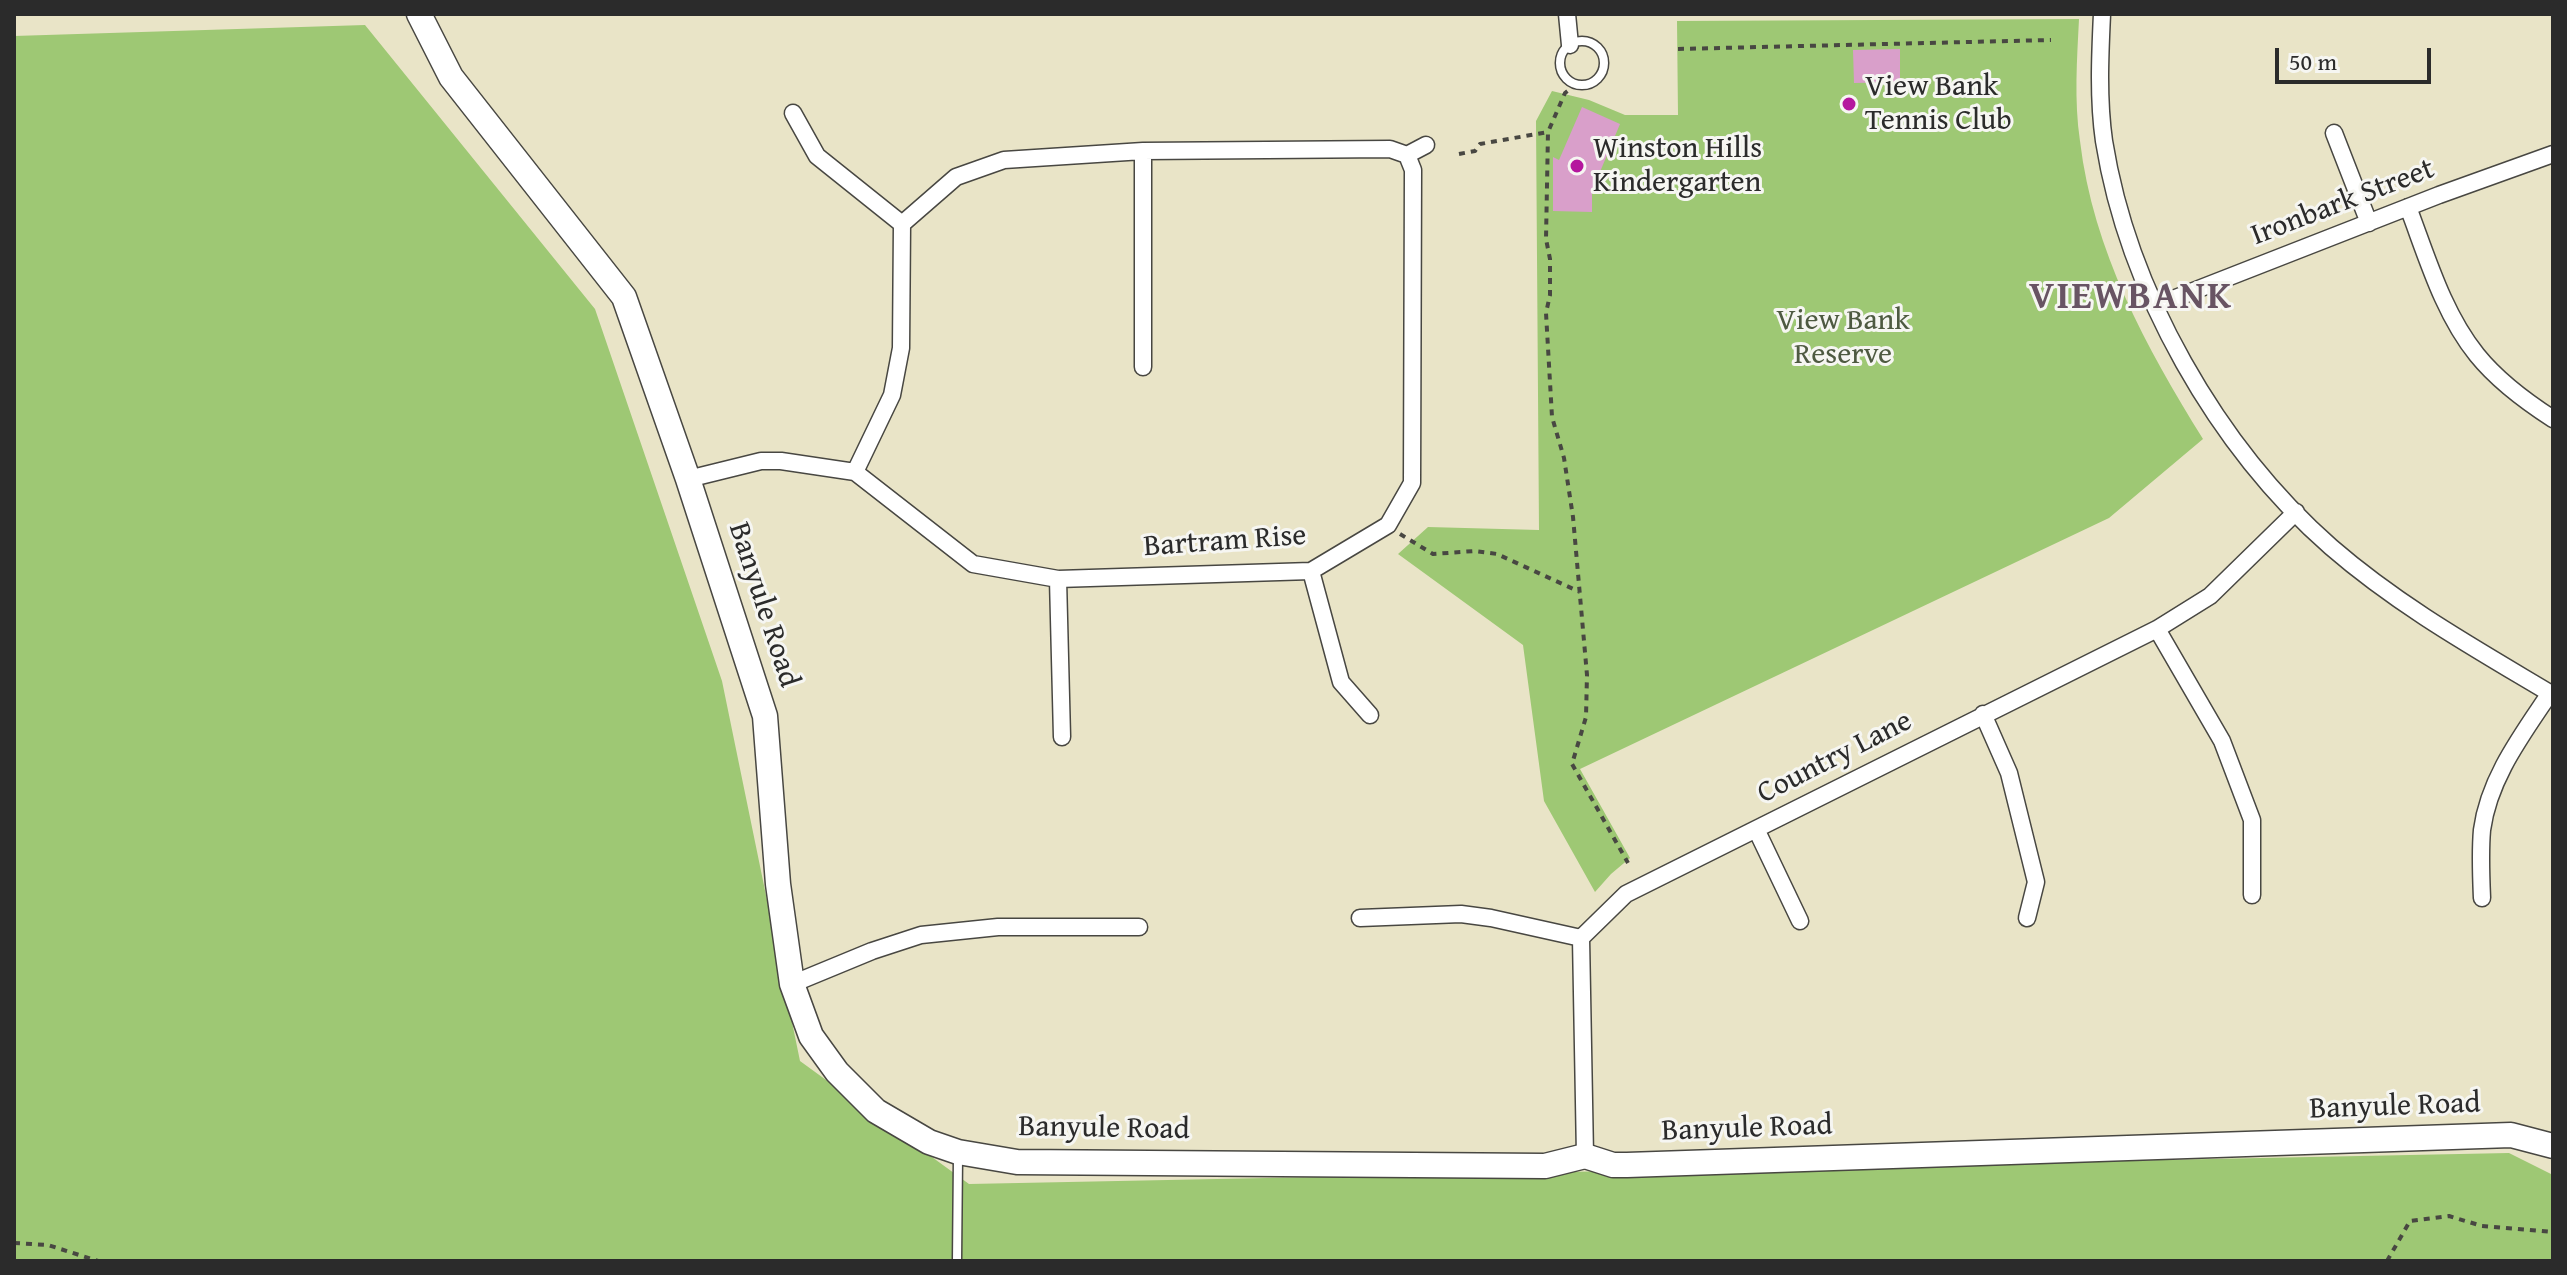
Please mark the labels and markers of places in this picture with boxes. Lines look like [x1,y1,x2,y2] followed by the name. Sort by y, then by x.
[1865,69,2012,140] place label: View Bank Tennis Club
[1840,95,1858,113] marker: View Bank Tennis Club
[1593,131,1762,202] place label: Winston Hills Kindergarten
[1568,157,1586,175] marker: Winston Hills Kindergarten

